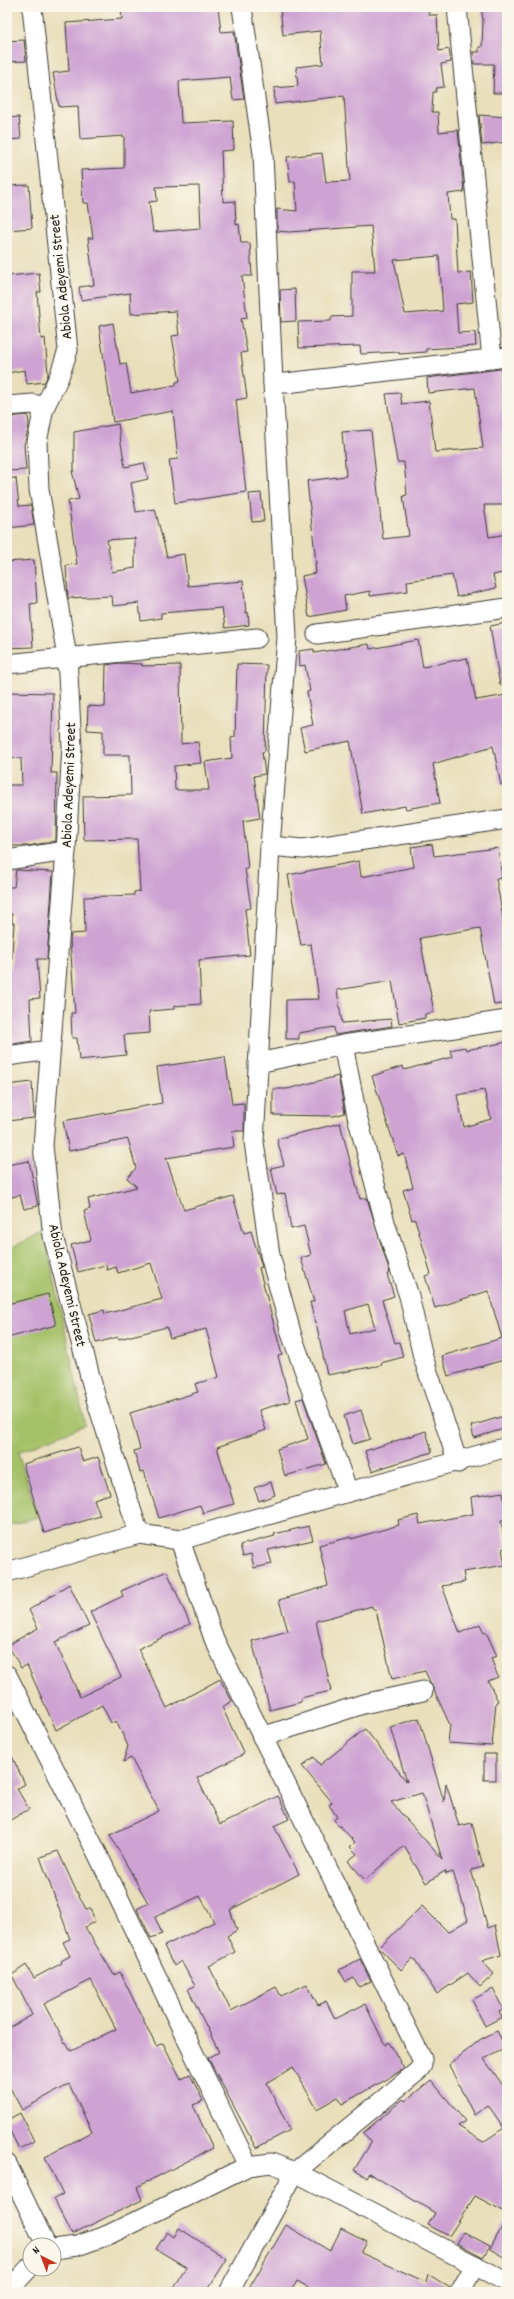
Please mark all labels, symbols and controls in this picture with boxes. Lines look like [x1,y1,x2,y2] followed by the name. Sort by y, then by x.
[44,213,79,340] street label: Abiola Adeyemi Street
[57,721,83,848] street label: Abiola Adeyemi Street
[41,1222,91,1350] street label: Abiola Adeyemi Street
[22,2237,62,2277] north arrow
[29,2243,44,2259] text: N

